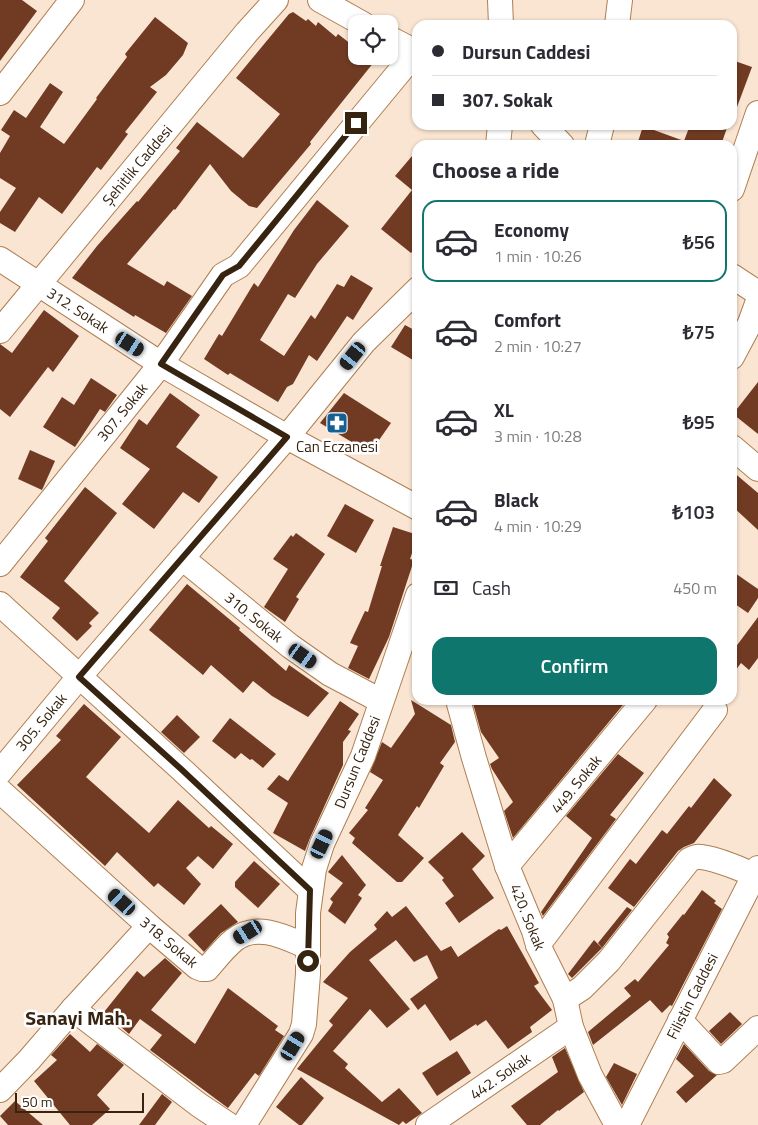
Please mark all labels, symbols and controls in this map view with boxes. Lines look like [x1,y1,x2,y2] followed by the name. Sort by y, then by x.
[348,15,398,65] map controls
[348,15,398,65] button: locate
[462,37,590,66] text: Dursun Caddesi
[462,85,553,114] text: 307. Sokak
[345,112,367,134] route end
[96,120,178,210] street label: Şehitlik Caddesi
[432,153,559,187] text: Choose a ride
[494,215,569,244] text: Economy
[434,219,479,264] icon: car
[683,227,715,256] text: ₺56
[494,244,582,268] text: 1 min · 10:26
[43,281,113,339] street label: 312. Sokak
[494,305,561,334] text: Comfort
[434,309,479,354] icon: car
[683,317,715,346] text: ₺75
[113,330,146,358] car
[494,334,582,358] text: 2 min · 10:27
[337,340,368,372] car
[91,378,153,446] street label: 307. Sokak
[494,395,514,424] text: XL
[434,399,479,444] icon: car
[683,407,715,436] text: ₺95
[325,411,349,435] pharmacy icon: Can Eczanesi
[494,424,582,448] text: 3 min · 10:28
[296,435,378,458] place label: Can Eczanesi
[494,485,539,514] text: Black
[434,489,479,534] icon: car
[672,497,715,526] text: ₺103
[494,514,582,538] text: 4 min · 10:29
[472,573,511,602] text: Cash
[432,574,460,602] icon: cash
[673,576,717,600] text: 450 m
[220,586,288,648] street label: 310. Sokak
[432,637,717,695] button: Confirm
[286,641,319,671] car
[10,688,72,756] street label: 305. Sokak
[328,712,386,812] street label: Dursun Caddesi
[545,750,607,818] street label: 449. Sokak
[308,827,335,861] car
[504,880,552,954] street label: 420. Sokak
[105,886,138,918] car
[135,911,203,973] street label: 318. Sokak
[231,918,264,946] car
[660,949,724,1043] street label: Filistin Caddesi
[297,950,319,972] route start
[25,1002,131,1033] district label: Sanayi Mah.
[278,1029,307,1063] car
[465,1047,535,1105] street label: 442. Sokak
[15,1090,144,1113] scale bar
[22,1091,52,1112] text: 50 m

